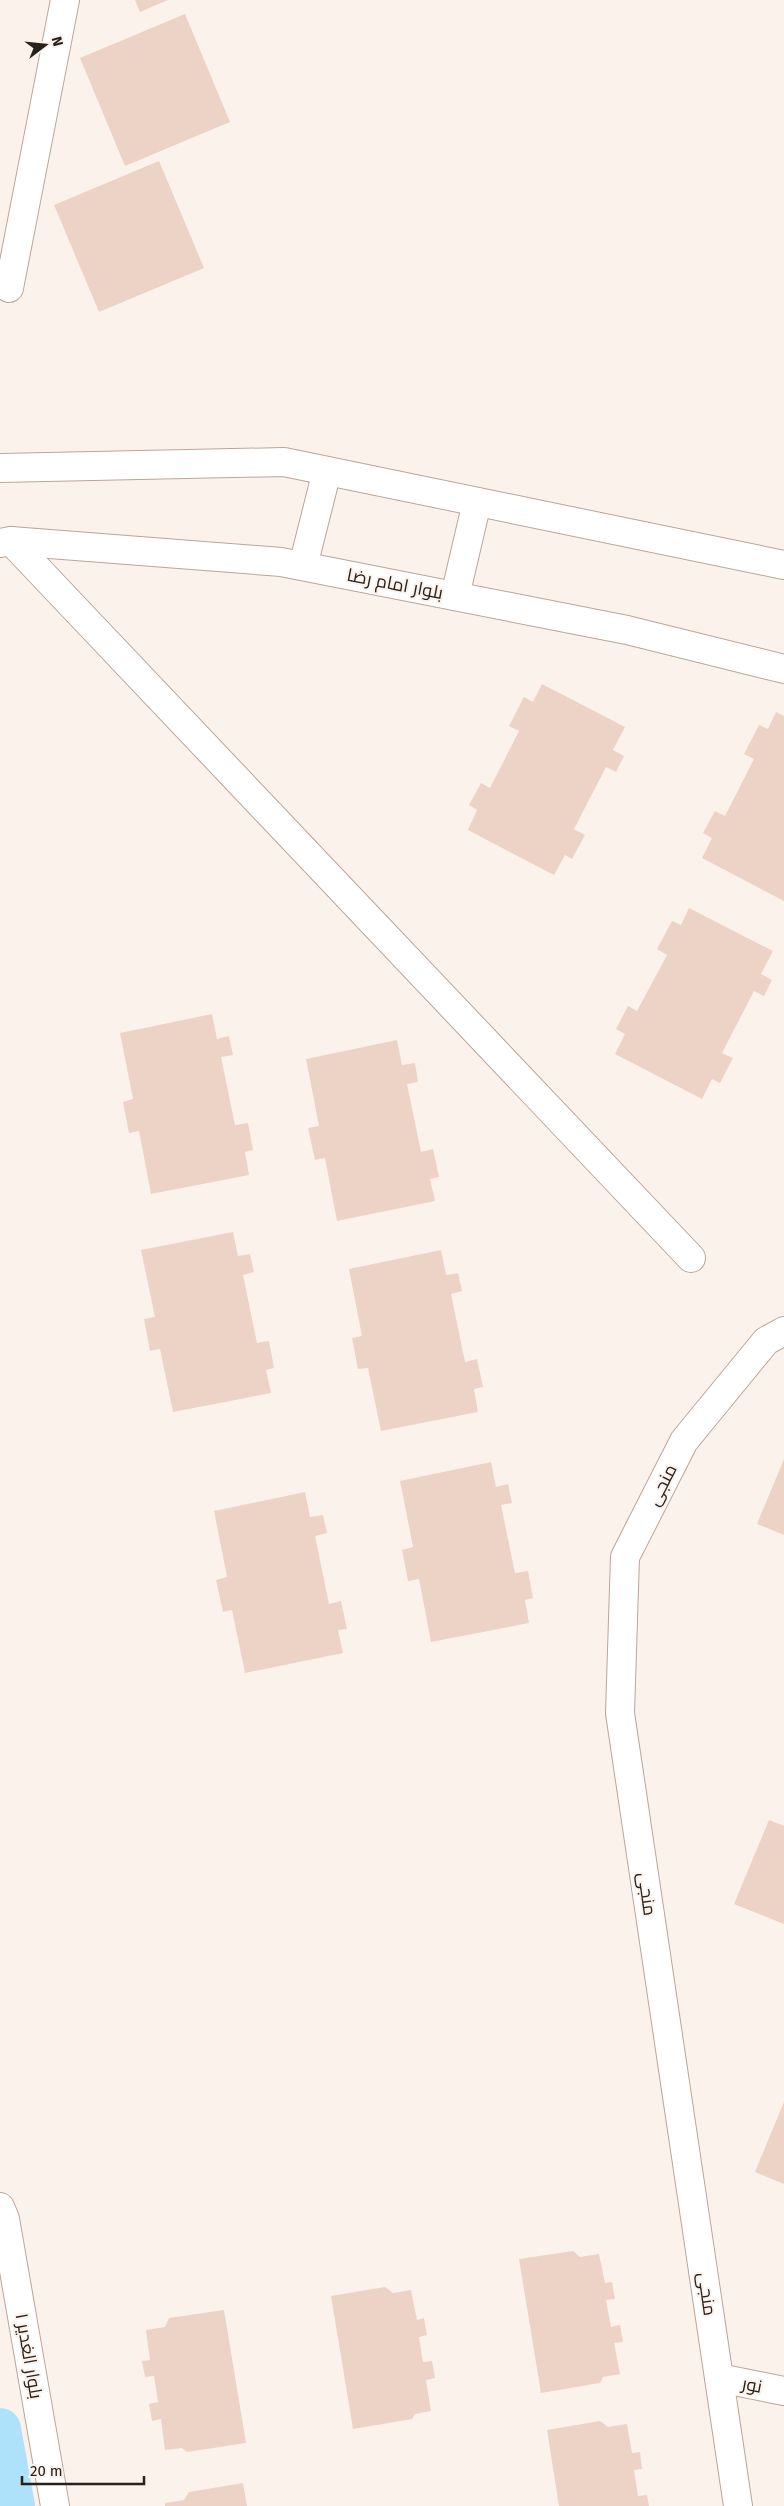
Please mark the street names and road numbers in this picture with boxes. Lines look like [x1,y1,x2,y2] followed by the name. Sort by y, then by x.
[345,564,445,605] street label: بلوار امام رضا
[642,1461,682,1509] street label: منجی
[633,1871,661,1917] street label: منجی
[693,2271,721,2317] street label: منجی
[11,2311,47,2401] street label: بلوار الغدیر ۱
[739,2372,764,2398] street label: نور

